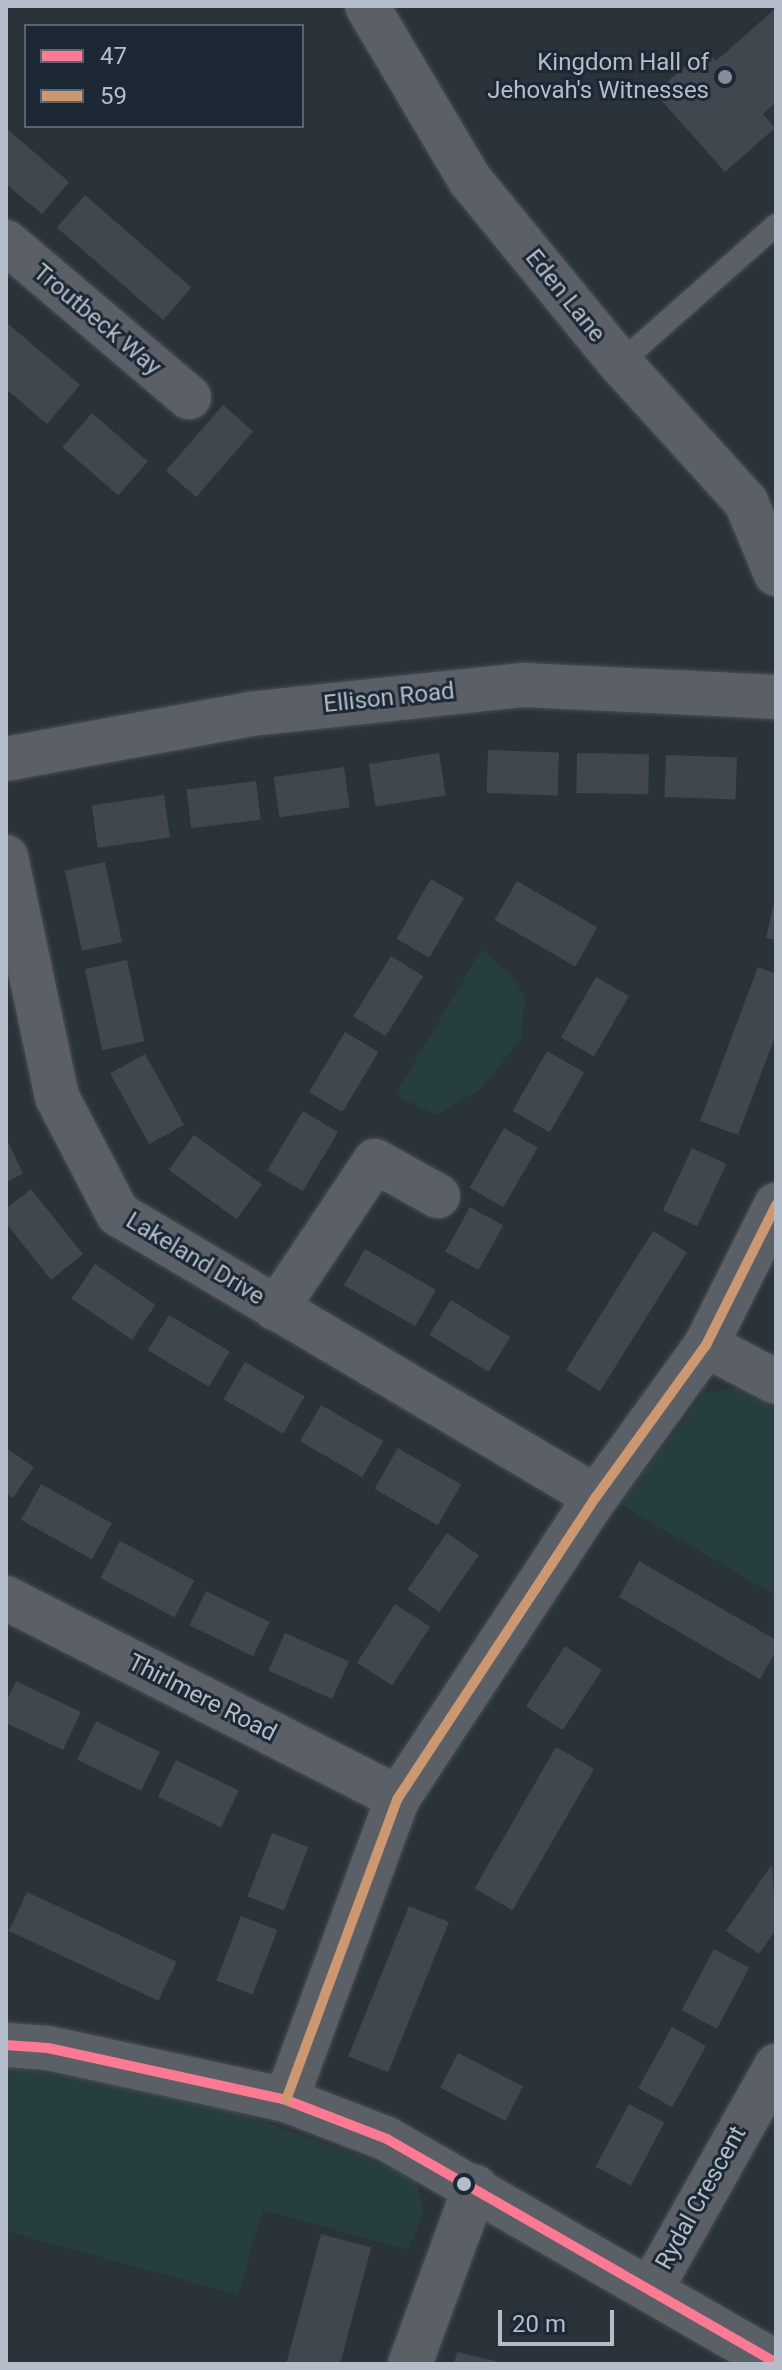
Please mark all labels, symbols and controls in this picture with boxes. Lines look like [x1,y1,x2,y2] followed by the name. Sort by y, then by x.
[24,24,304,128] legend
[100,42,127,70] text: 47
[487,49,709,105] place label: Kingdom Hall of Jehovah's Witnesses
[716,68,734,86] marker: Kingdom Hall of Jehovah's Witnesses
[100,82,127,110] text: 59
[519,244,611,348] street label: Eden Lane
[27,258,167,382] street label: Troutbeck Way
[322,677,456,719] street label: Ellison Road
[121,1206,269,1312] street label: Lakeland Drive
[123,1648,281,1748] street label: Thirlmere Road
[650,2121,752,2275] street label: Rydal Crescent
[456,2176,472,2192] unlabelled marker
[502,2294,618,2344] scale bar
[512,2310,566,2338] text: 20 m

